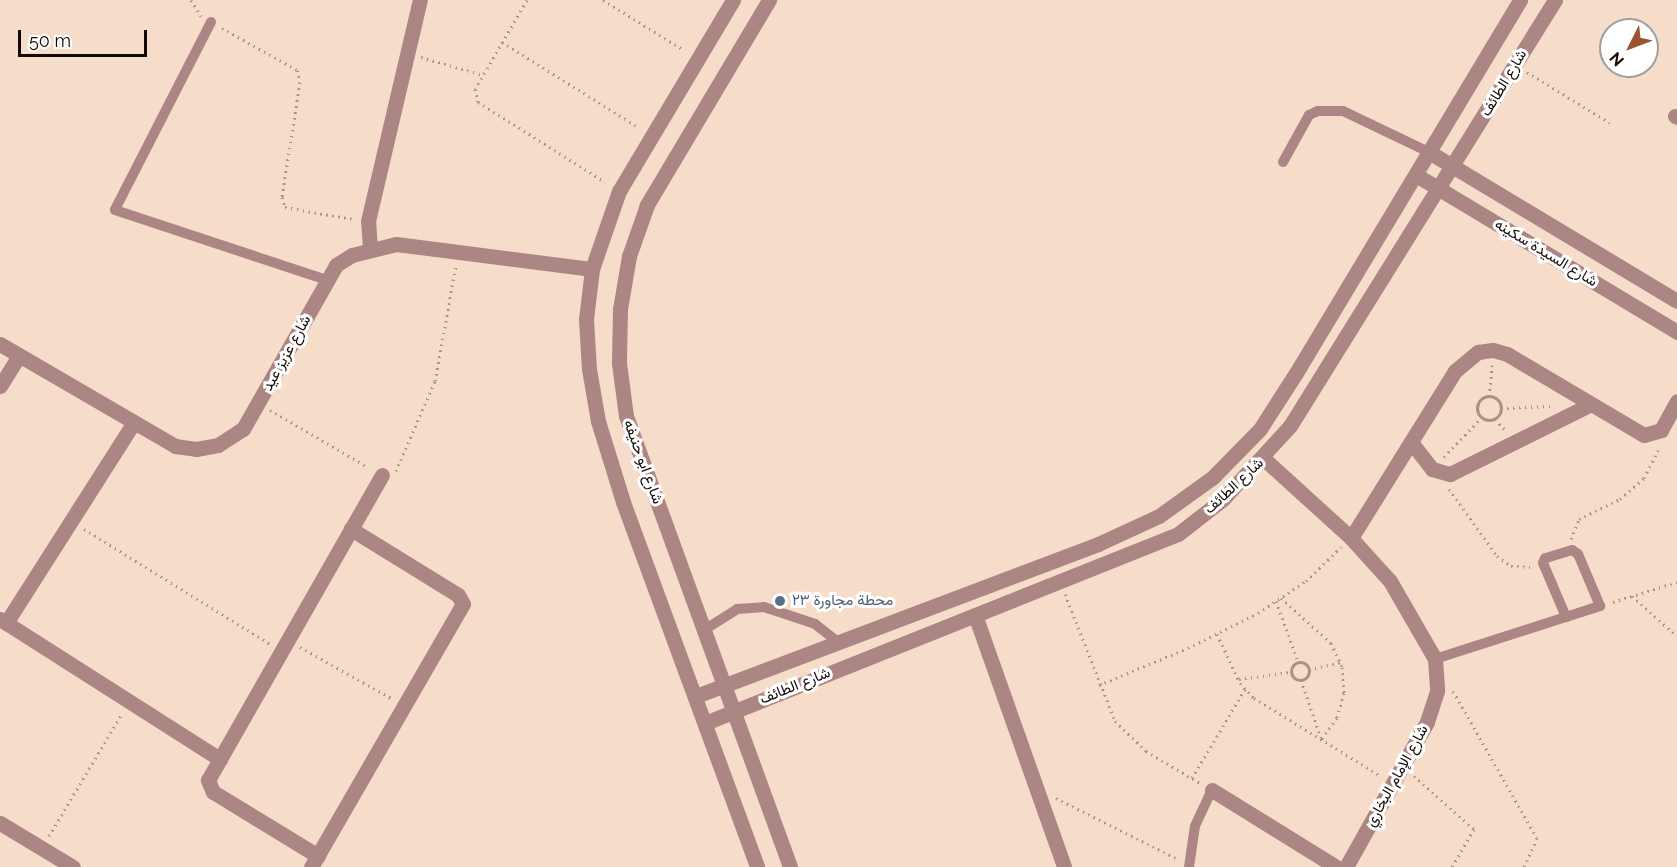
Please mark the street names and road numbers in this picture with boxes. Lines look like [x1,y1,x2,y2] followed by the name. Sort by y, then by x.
[1477,46,1531,120] street label: شارع الطائف
[1491,215,1601,291] street label: شارع السيدة سكينه
[259,312,315,394] street label: شارع عزيز عيد
[619,417,667,507] street label: شارع ابو حنيفه
[1201,454,1267,518] street label: شارع الطائف
[757,664,833,708] street label: شارع الطائف
[1362,722,1432,830] street label: شارع الإمام البخاري

